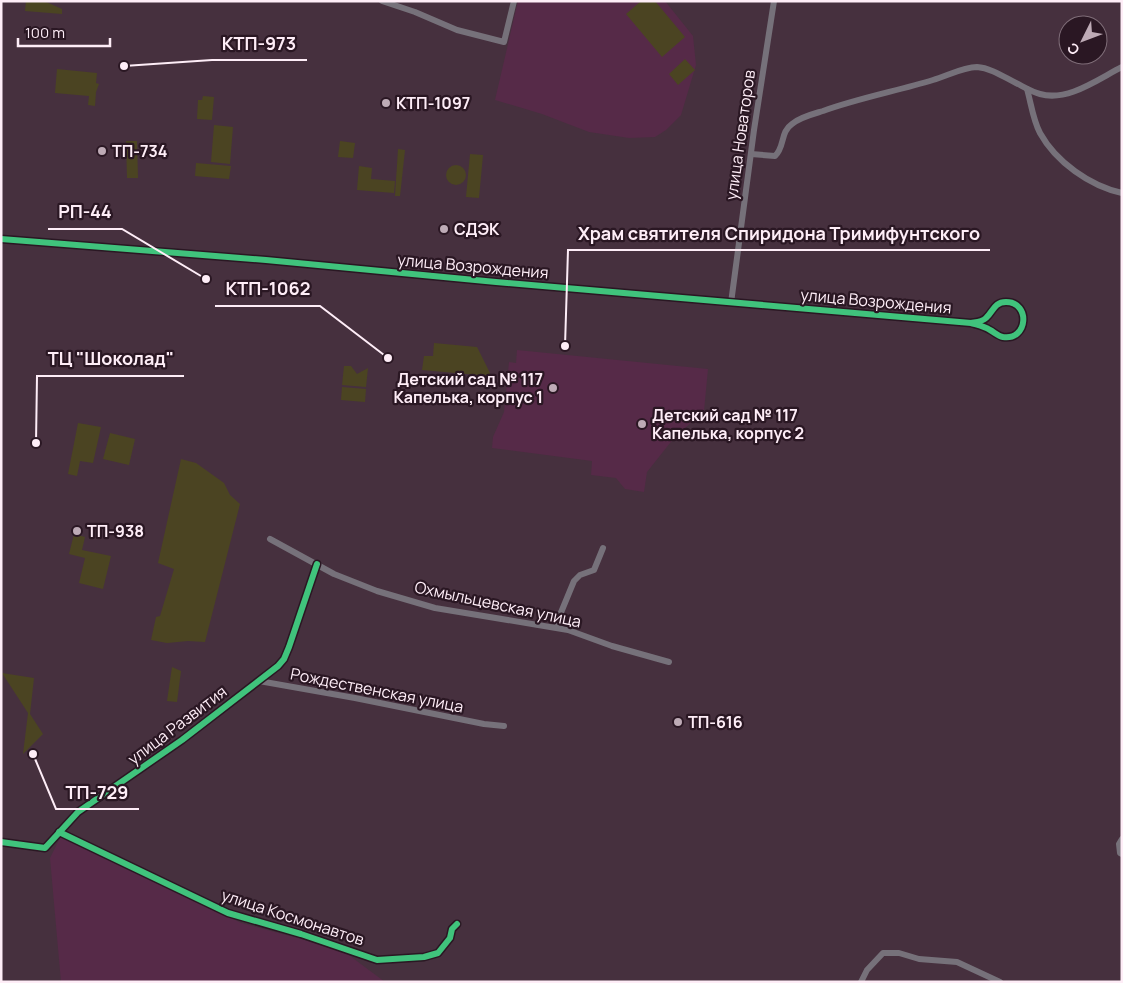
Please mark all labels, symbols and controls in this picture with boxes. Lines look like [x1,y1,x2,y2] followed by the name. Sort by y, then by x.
[18,15,110,47] scale bar
[1058,15,1108,65] north arrow
[25,22,65,43] text: 100 m
[212,27,307,60] callout: КТП-973
[222,31,296,55] text: КТП-973
[1062,39,1083,59] text: С
[720,68,760,201] street label: улица Новаторов
[396,92,470,114] place label: КТП-1097
[380,97,392,109] marker: КТП-1097
[112,140,168,162] place label: ТП-734
[96,145,108,157] marker: ТП-734
[48,196,122,229] callout: РП-44
[58,199,112,223] text: РП-44
[568,217,990,250] callout: Храм святителя Спиридона Тримифунтского
[454,218,500,240] place label: СДЭК
[578,221,980,245] text: Храм святителя Спиридона Тримифунтского
[438,223,450,235] marker: СДЭК
[397,248,549,284] street label: улица Возрождения
[215,273,320,306] callout: КТП-1062
[226,276,310,300] text: КТП-1062
[800,283,952,319] street label: улица Возрождения
[37,343,184,376] callout: ТЦ "Шоколад"
[48,346,174,370] text: ТЦ "Шоколад"
[393,368,543,408] place label: Детский сад № 117 Капелька, корпус 1
[547,382,559,394] marker: Детский сад № 117 Капелька, корпус 1
[652,404,804,444] place label: Детский сад № 117 Капелька, корпус 2
[636,418,648,430] marker: Детский сад № 117 Капелька, корпус 2
[87,520,144,542] place label: ТП-938
[71,525,83,537] marker: ТП-938
[413,576,583,632] street label: Охмыльцевская улица
[289,662,465,718] street label: Рождественская улица
[123,680,231,770] street label: улица Развития
[688,711,743,733] place label: ТП-616
[672,716,684,728] marker: ТП-616
[56,776,139,809] callout: ТП-729
[65,780,129,804] text: ТП-729
[219,884,368,951] street label: улица Космонавтов

